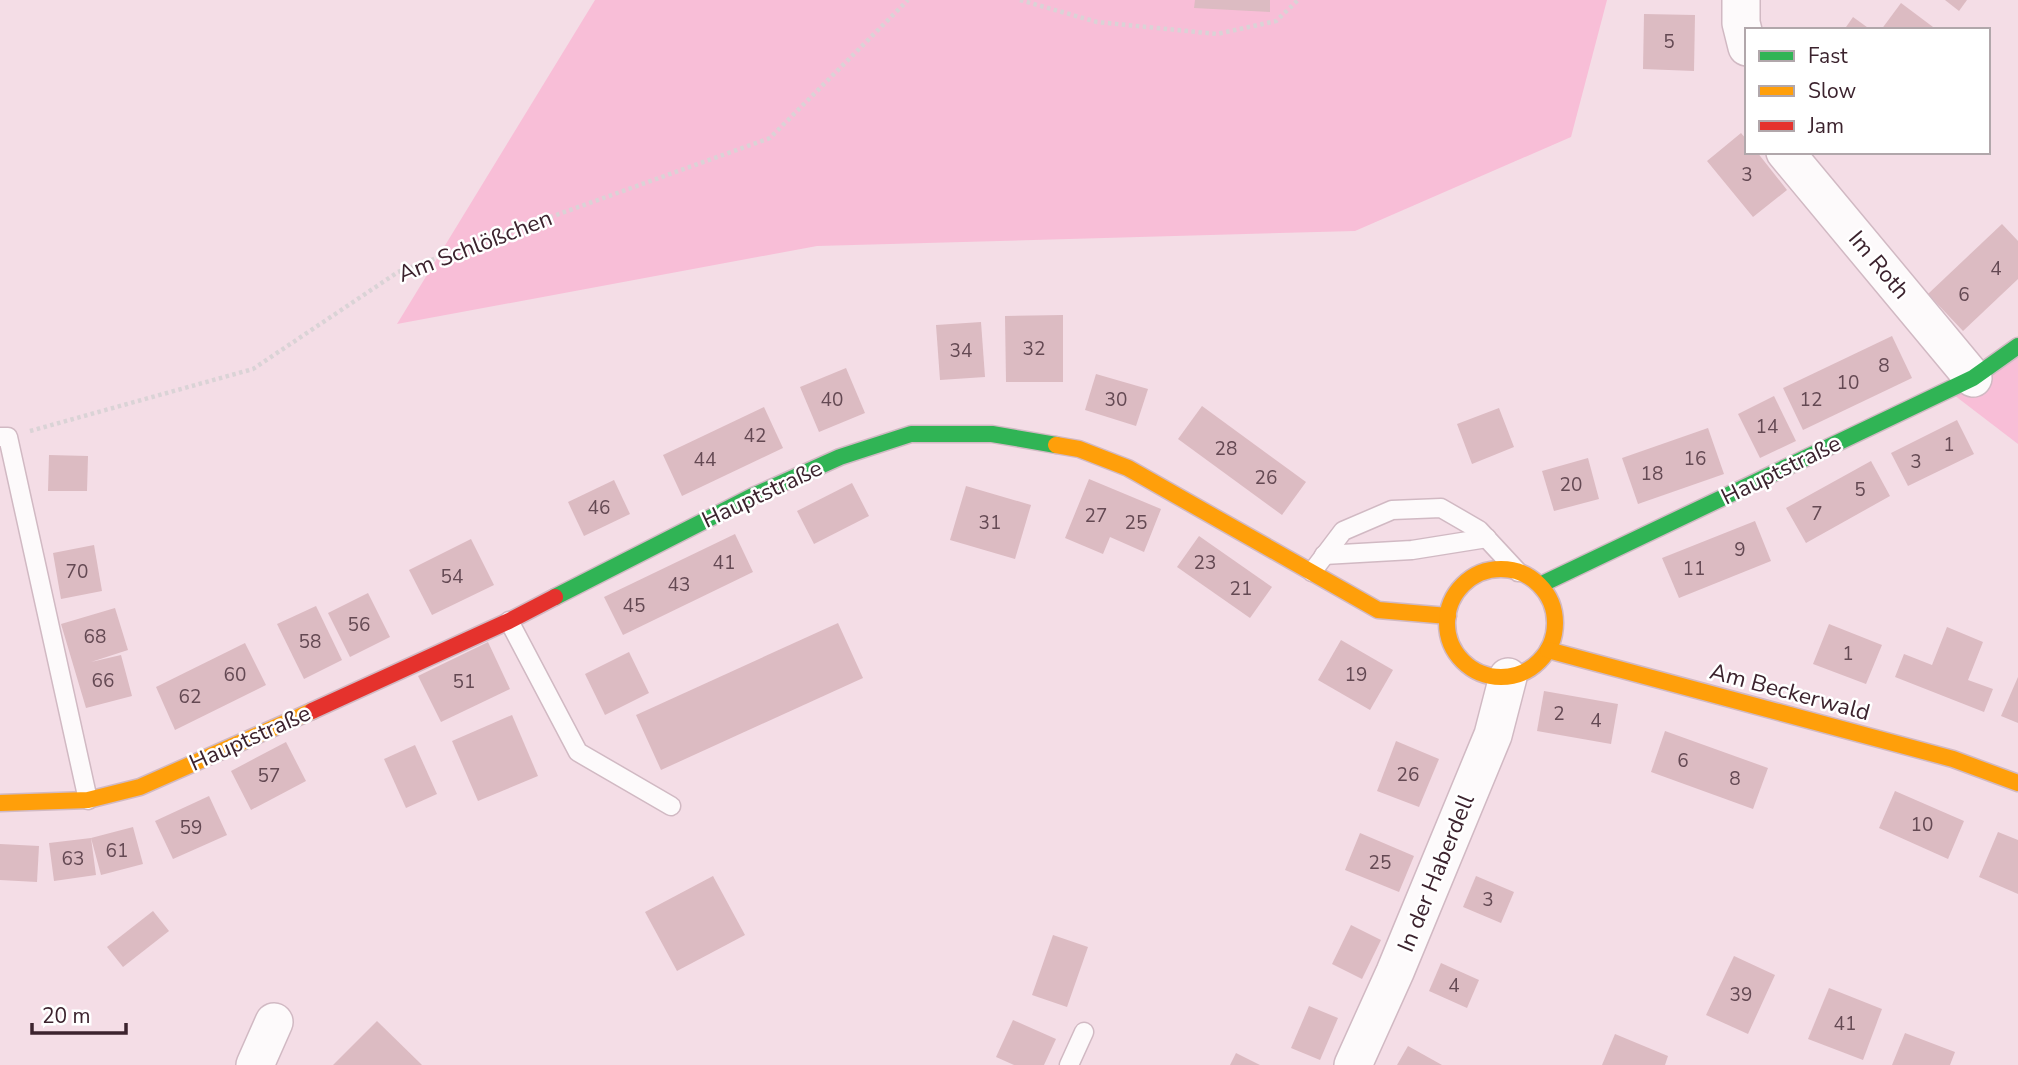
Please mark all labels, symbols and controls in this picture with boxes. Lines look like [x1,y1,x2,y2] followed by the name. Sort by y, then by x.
[1745,28,1990,154] legend
[1663,29,1675,55] house number: 5
[1808,42,1848,70] text: Fast
[1808,77,1857,105] text: Slow
[1807,112,1844,140] text: Jam
[1741,162,1753,188] house number: 3
[393,202,557,290] street label: Am Schlößchen
[1841,224,1917,306] street label: Im Roth
[1990,256,2002,282] house number: 4
[1958,282,1970,308] house number: 6
[1023,336,1045,362] house number: 32
[950,338,972,364] house number: 34
[1878,353,1890,379] house number: 8
[1837,370,1859,396] house number: 10
[821,387,843,413] house number: 40
[1105,387,1127,413] house number: 30
[1800,387,1822,413] house number: 12
[1756,414,1778,440] house number: 14
[744,423,766,449] house number: 42
[1716,428,1846,512] street label: Hauptstraße
[1943,432,1955,458] house number: 1
[1215,436,1237,462] house number: 28
[1684,446,1706,472] house number: 16
[694,447,716,473] house number: 44
[1910,449,1922,475] house number: 3
[697,453,827,535] street label: Hauptstraße
[1641,461,1663,487] house number: 18
[1255,465,1277,491] house number: 26
[1560,472,1582,498] house number: 20
[1854,477,1866,503] house number: 5
[588,495,610,521] house number: 46
[1811,501,1823,527] house number: 7
[1085,503,1107,529] house number: 27
[979,510,1001,536] house number: 31
[1125,510,1147,536] house number: 25
[1734,537,1746,563] house number: 9
[713,550,735,576] house number: 41
[1194,550,1216,576] house number: 23
[1683,556,1705,582] house number: 11
[66,559,88,585] house number: 70
[441,564,463,590] house number: 54
[668,572,690,598] house number: 43
[1230,576,1252,602] house number: 21
[623,593,645,619] house number: 45
[348,612,370,638] house number: 56
[84,624,106,650] house number: 68
[299,629,321,655] house number: 58
[1842,641,1854,667] house number: 1
[1707,656,1873,728] street label: Am Beckerwald
[224,662,246,688] house number: 60
[1345,662,1367,688] house number: 19
[92,668,114,694] house number: 66
[453,669,475,695] house number: 51
[179,684,201,710] house number: 62
[184,697,316,779] street label: Hauptstraße
[1553,701,1565,727] house number: 2
[1590,708,1602,734] house number: 4
[1677,748,1689,774] house number: 6
[1397,762,1419,788] house number: 26
[258,763,280,789] house number: 57
[1729,766,1741,792] house number: 8
[1390,789,1482,956] street label: In der Haberdell
[1911,812,1933,838] house number: 10
[180,815,202,841] house number: 59
[106,838,128,864] house number: 61
[62,846,84,872] house number: 63
[1369,850,1391,876] house number: 25
[1482,887,1494,913] house number: 3
[1448,973,1460,999] house number: 4
[1730,982,1752,1008] house number: 39
[32,992,126,1036] scale bar
[42,1002,91,1030] text: 20 m
[1834,1011,1856,1037] house number: 41

